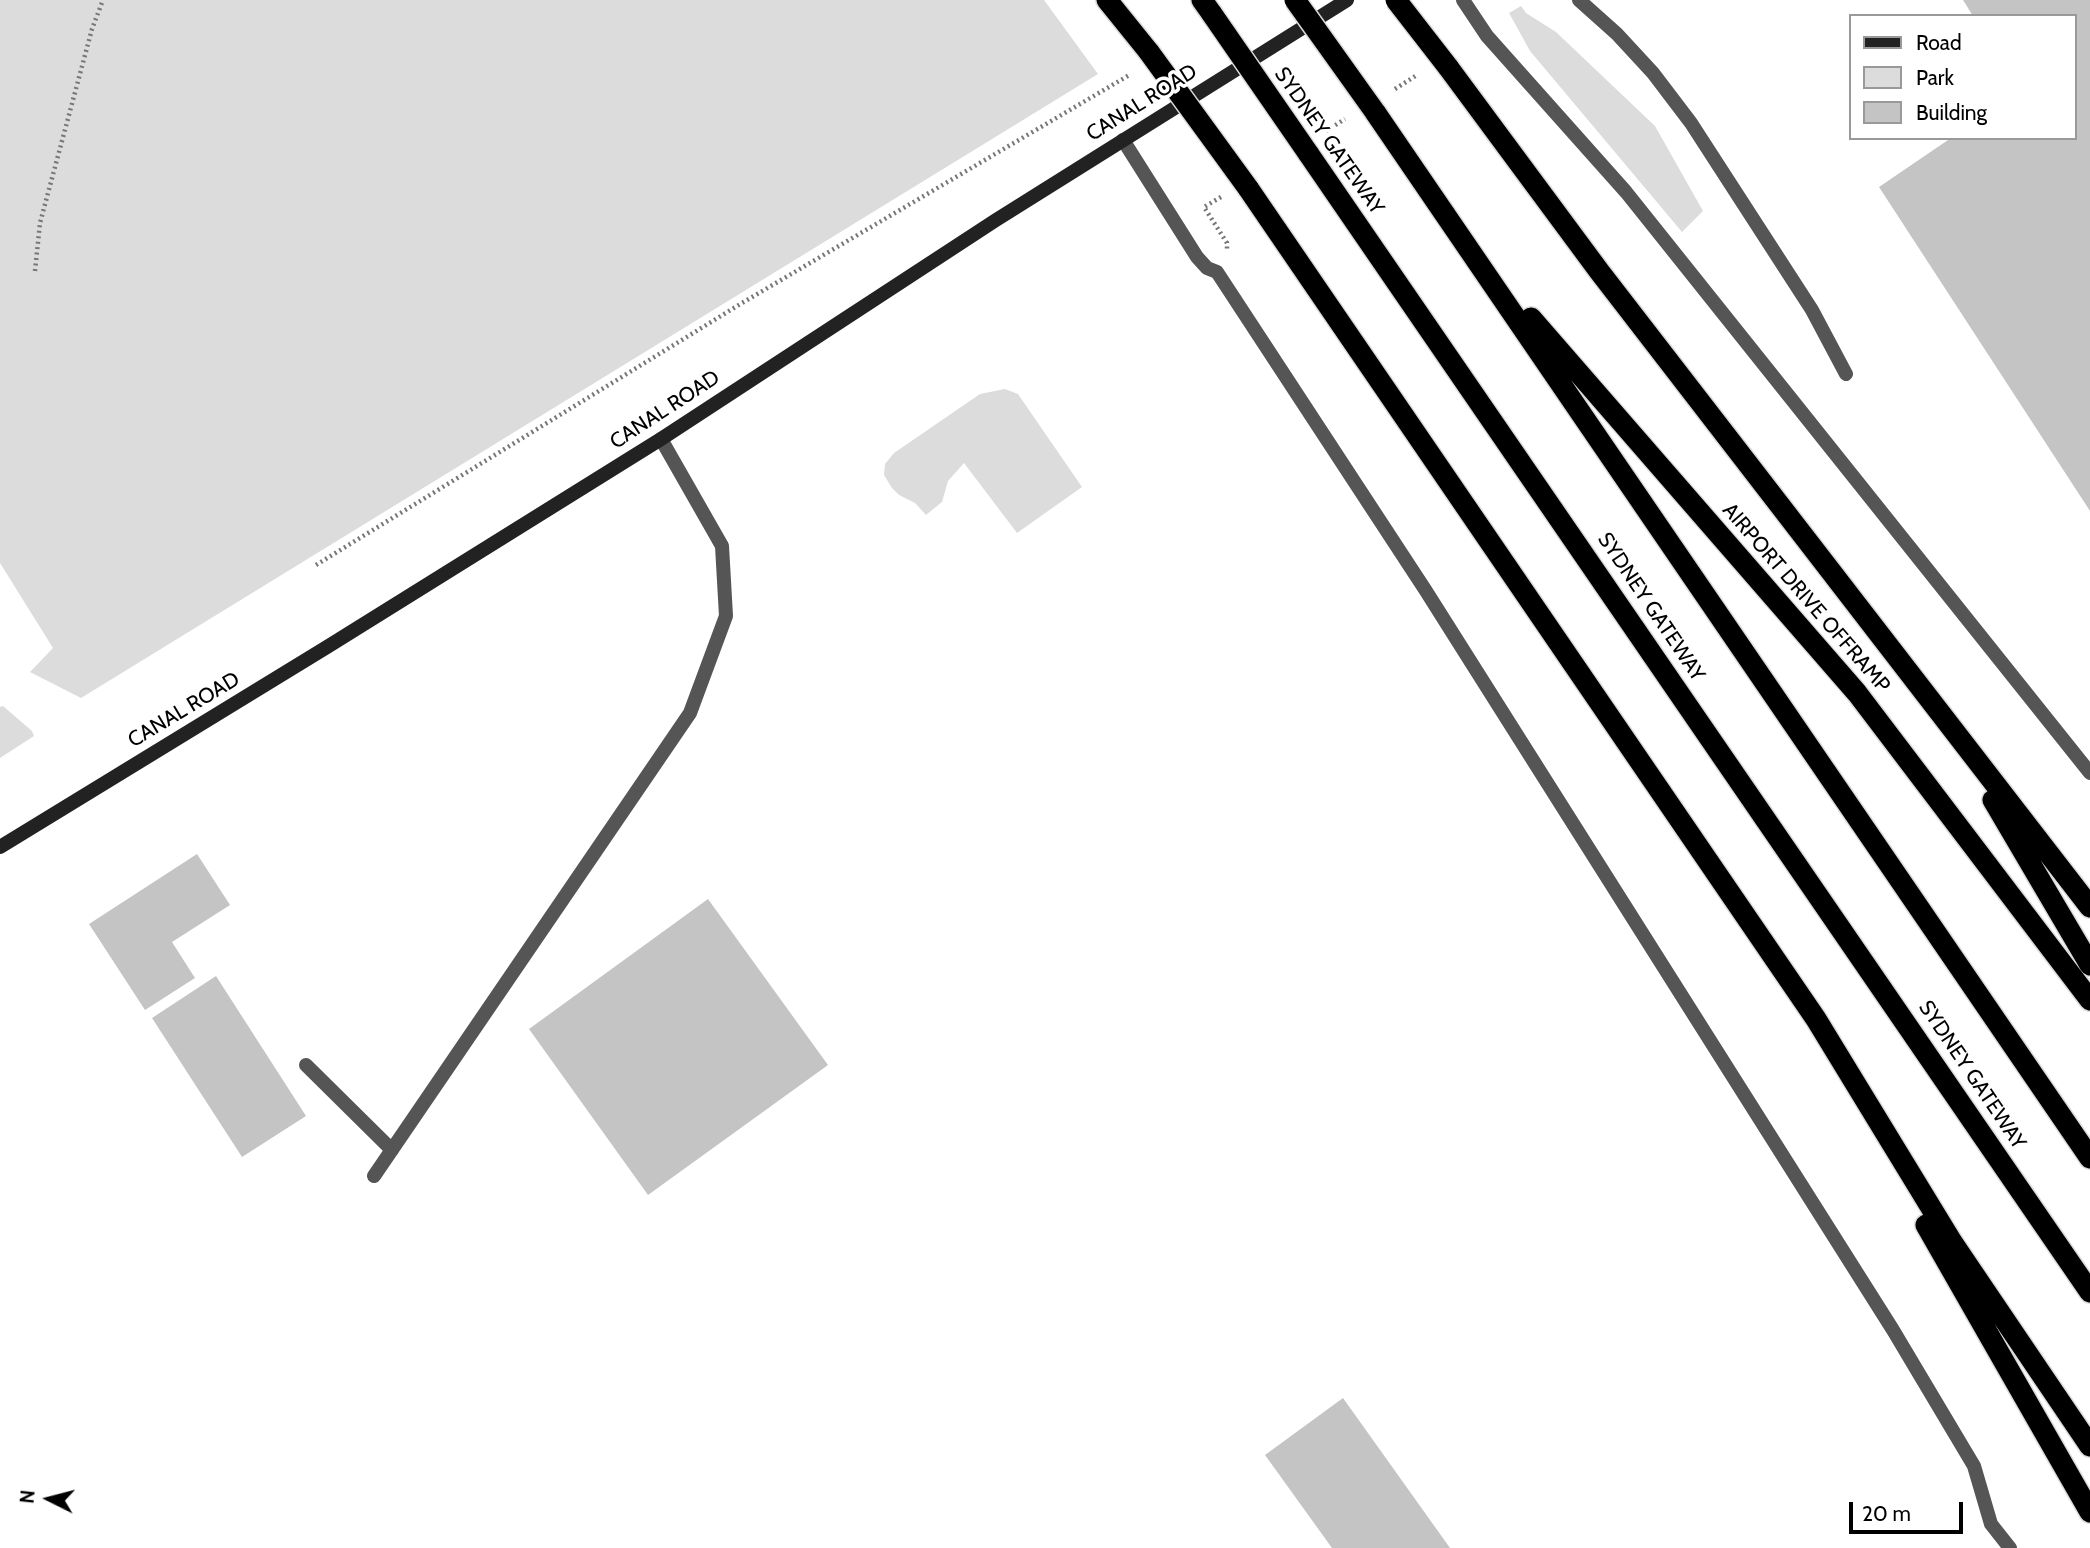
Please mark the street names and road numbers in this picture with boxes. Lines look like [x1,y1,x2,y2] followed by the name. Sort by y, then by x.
[1082,59,1202,147] street label: CANAL ROAD
[1269,63,1389,219] street label: SYDNEY GATEWAY
[605,365,725,455] street label: CANAL ROAD
[1717,498,1895,698] street label: AIRPORT DRIVE OFFRAMP
[1592,528,1710,686] street label: SYDNEY GATEWAY
[124,667,244,753] street label: CANAL ROAD
[1913,996,2031,1154] street label: SYDNEY GATEWAY

